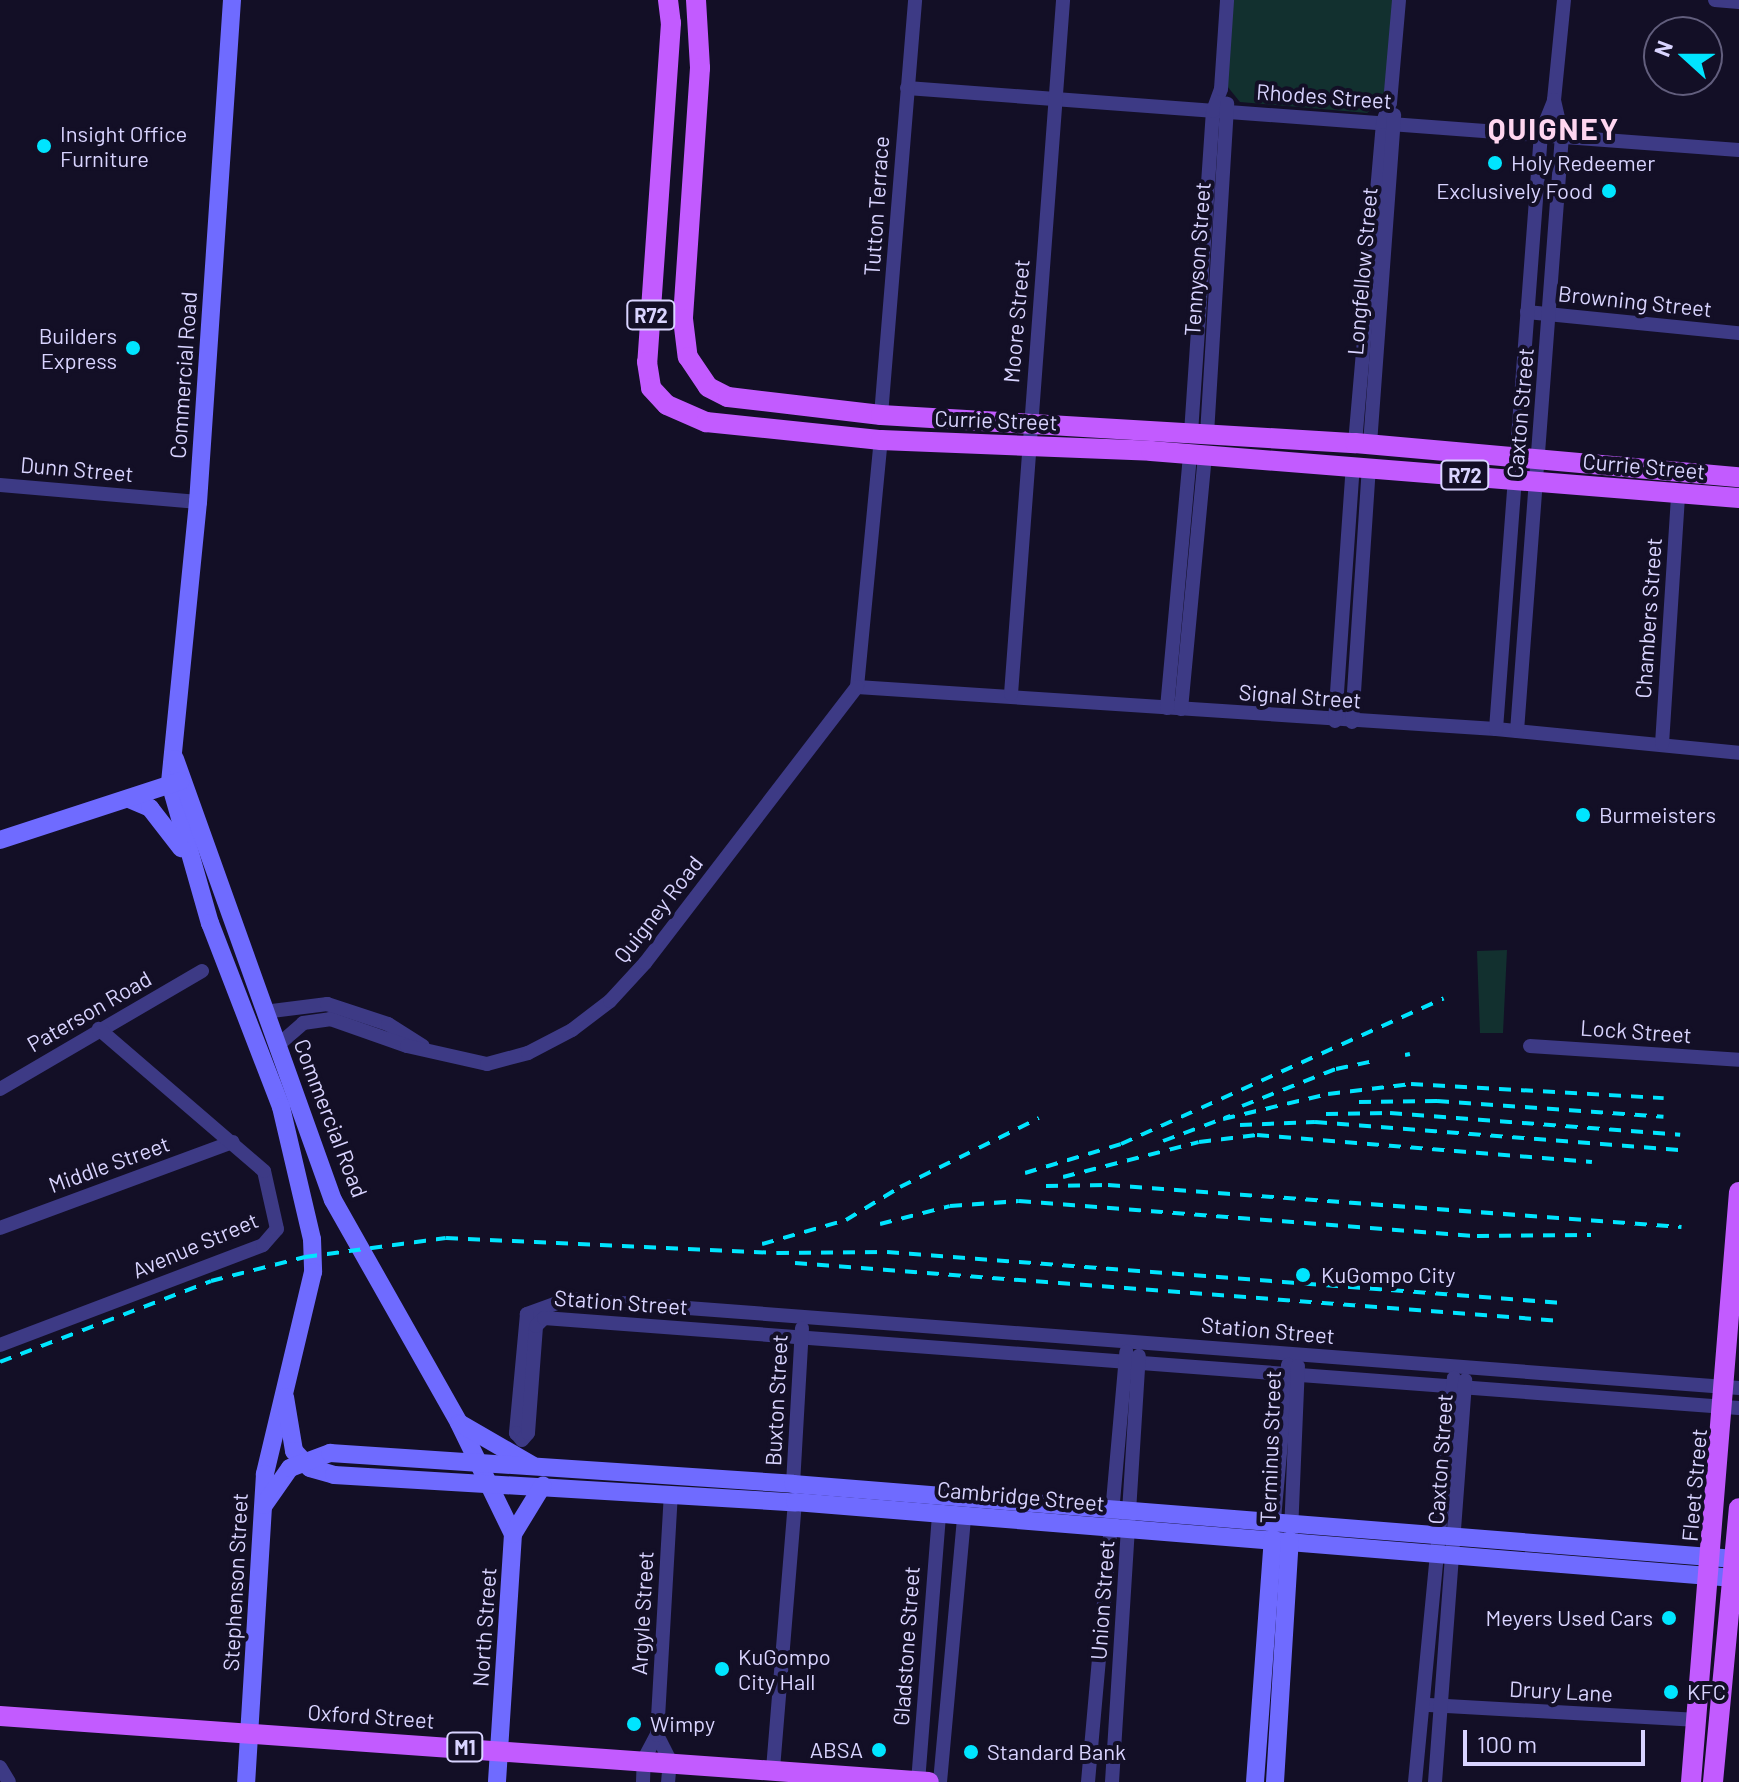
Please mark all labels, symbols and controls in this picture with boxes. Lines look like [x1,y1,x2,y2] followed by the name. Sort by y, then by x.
[1643,16,1723,96] north arrow
[1648,37,1677,60] text: N
[1255,78,1393,114] street label: Rhodes Street
[1488,110,1620,146] district label: QUIGNEY
[60,120,187,172] place label: Insight Office Furniture
[858,135,894,277] street label: Tutton Terrace
[35,137,53,155] marker: Insight Office Furniture
[1511,150,1655,176] place label: Holy Redeemer
[1486,154,1504,172] marker: Holy Redeemer
[1436,178,1593,204] place label: Exclusively Food
[1178,181,1216,337] street label: Tennyson Street
[1600,182,1618,200] marker: Exclusively Food
[1342,186,1382,356] street label: Longfellow Street
[997,258,1035,384] street label: Moore Street
[1557,280,1713,322] street label: Browning Street
[164,290,202,460] street label: Commercial Road
[625,299,677,331] road number: R72
[39,322,117,374] place label: Builders Express
[124,339,142,357] marker: Builders Express
[1501,347,1539,479] street label: Caxton Street
[934,405,1058,435] street label: Currie Street
[1582,447,1706,485] street label: Currie Street
[19,451,135,487] street label: Dunn Street
[1439,459,1491,491] road number: R72
[1629,537,1667,699] street label: Chambers Street
[1238,679,1362,713] street label: Signal Street
[1599,802,1716,828] place label: Burmeisters
[1574,806,1592,824] marker: Burmeisters
[608,850,708,968] street label: Quigney Road
[22,965,156,1057] street label: Paterson Road
[1580,1014,1692,1048] street label: Lock Street
[289,1035,373,1201] street label: Commercial Road
[45,1130,173,1198] street label: Middle Street
[128,1207,262,1283] street label: Avenue Street
[1321,1262,1455,1288] place label: KuGompo City
[1292,1264,1314,1286] marker: KuGompo City
[553,1284,689,1320] street label: Station Street
[1200,1311,1336,1349] street label: Station Street
[759,1334,793,1466] street label: Buxton Street
[1254,1370,1286,1524] street label: Terminus Street
[1422,1393,1458,1525] street label: Caxton Street
[1676,1427,1712,1543] street label: Fleet Street
[936,1476,1106,1516] street label: Cambridge Street
[217,1492,253,1672] street label: Stephenson Street
[1085,1539,1119,1661] street label: Union Street
[626,1550,658,1676] street label: Argyle Street
[887,1565,925,1727] street label: Gladstone Street
[467,1566,501,1688] street label: North Street
[1485,1605,1653,1631] place label: Meyers Used Cars
[1660,1609,1678,1627] marker: Meyers Used Cars
[738,1643,831,1694] place label: KuGompo City Hall
[713,1660,731,1678] marker: KuGompo City Hall
[1509,1675,1613,1707] street label: Drury Lane
[1687,1679,1726,1705] place label: KFC
[1662,1683,1680,1701] marker: KFC
[307,1698,435,1734] street label: Oxford Street
[650,1711,715,1737] place label: Wimpy
[1467,1714,1649,1764] scale bar
[625,1715,643,1733] marker: Wimpy
[1477,1729,1537,1758] text: 100 m
[445,1731,485,1763] road number: M1
[810,1737,863,1763] place label: ABSA
[987,1739,1126,1765] place label: Standard Bank
[870,1741,888,1759] marker: ABSA
[962,1743,980,1761] marker: Standard Bank

